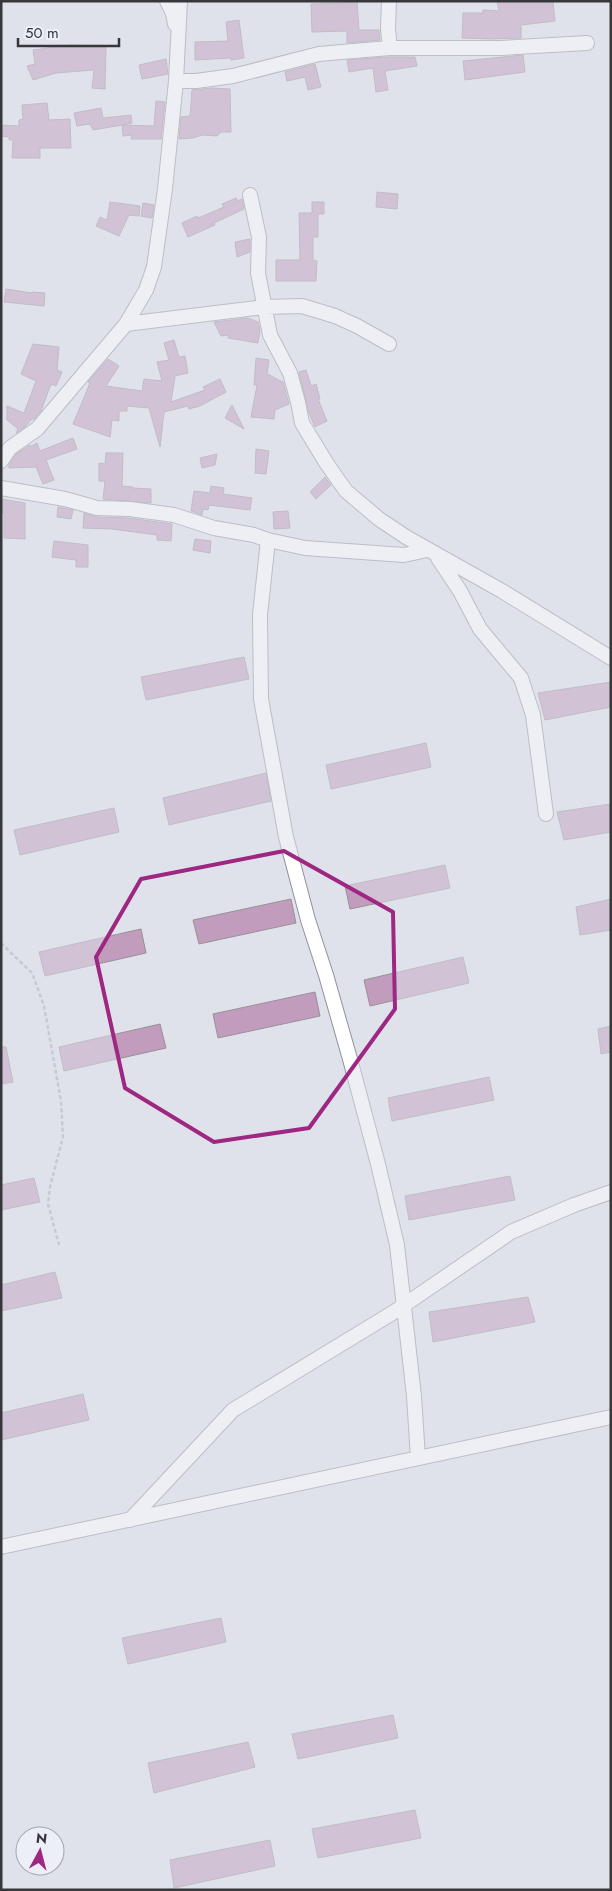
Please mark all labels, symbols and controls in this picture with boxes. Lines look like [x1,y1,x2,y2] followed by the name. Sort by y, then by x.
[18,15,119,47] scale bar
[25,22,59,44] text: 50 m
[15,1826,65,1876] north arrow
[35,1827,48,1849] text: N

